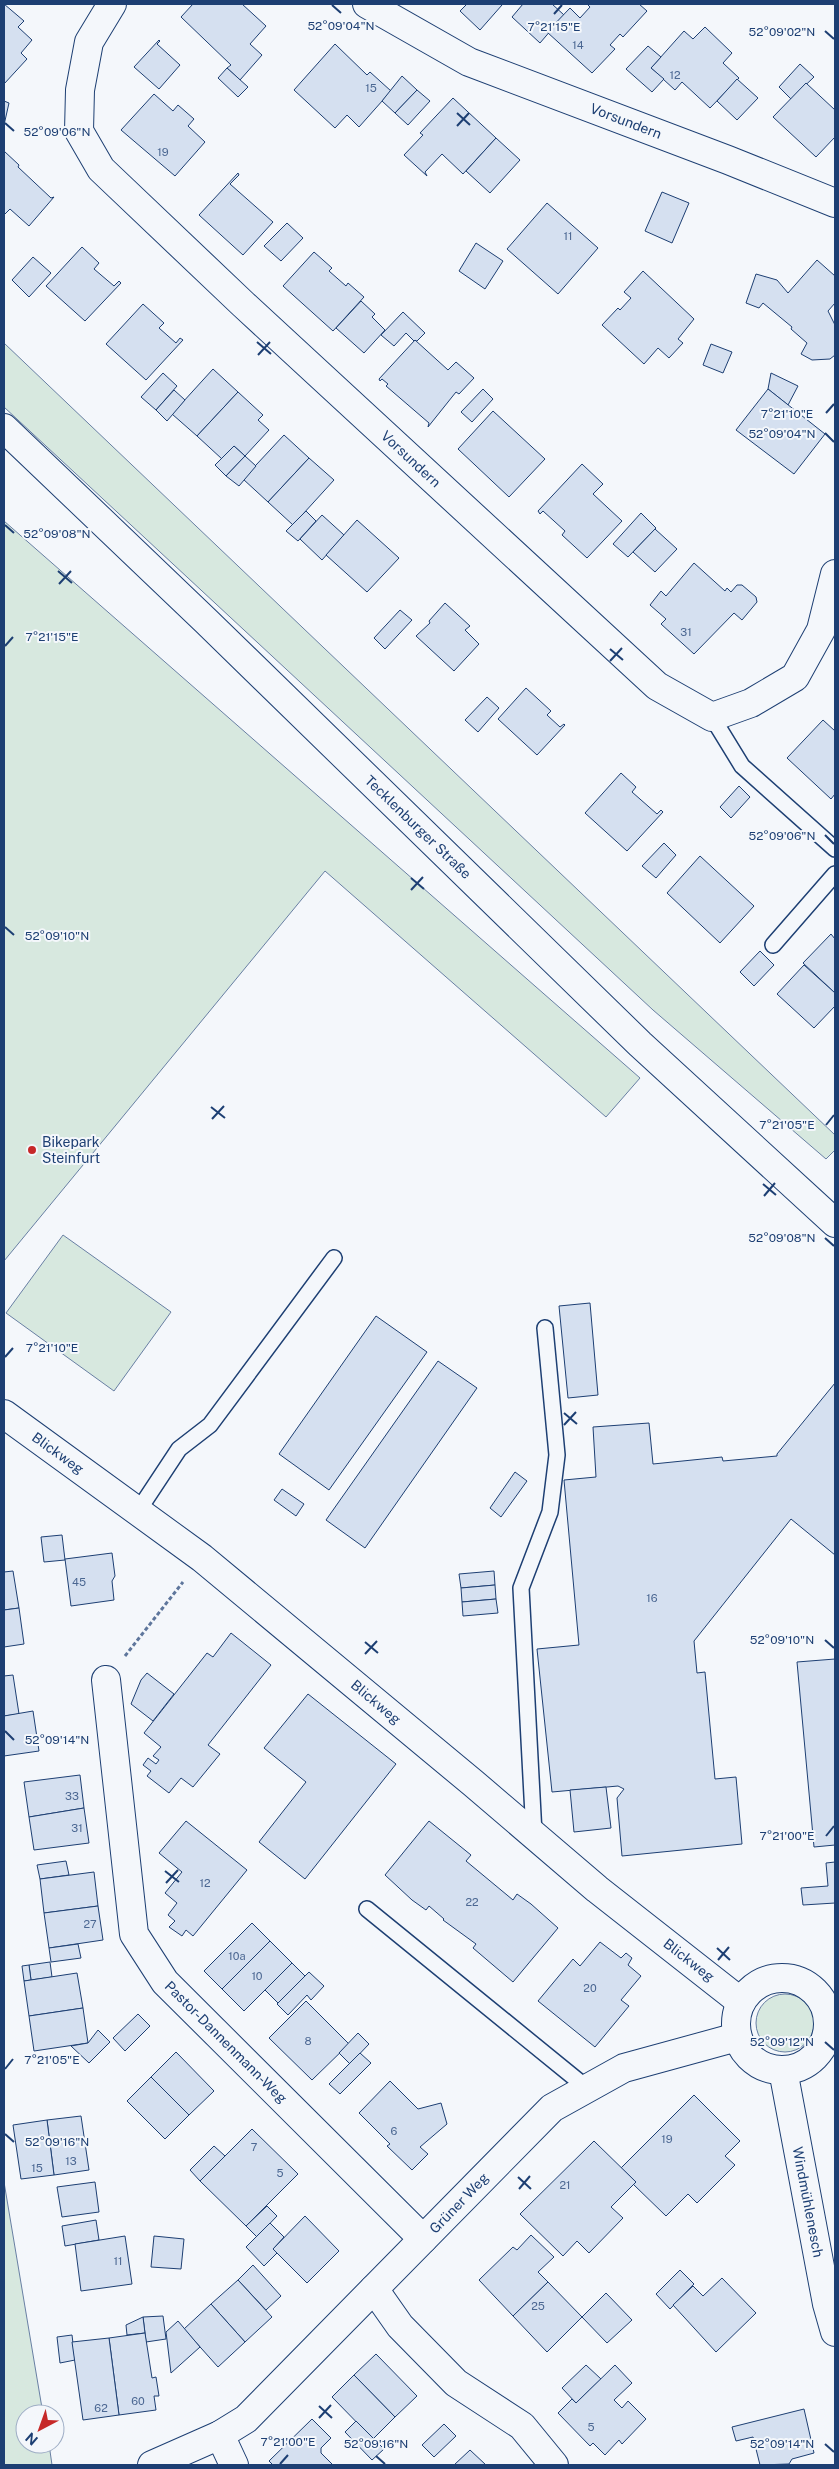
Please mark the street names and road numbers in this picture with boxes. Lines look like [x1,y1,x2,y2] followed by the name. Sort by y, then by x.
[588,100,664,142] street label: Vorsundern
[378,427,444,491] street label: Vorsundern
[362,772,474,882] street label: Tecklenburger Straße
[29,1429,87,1477] street label: Blickweg
[348,1677,404,1728] street label: Blickweg
[660,1935,718,1985] street label: Blickweg
[162,1978,290,2106] street label: Pastor-Dannenmann-Weg
[789,2145,827,2259] street label: Windmühlenesch
[426,2169,492,2237] street label: Grüner Weg

